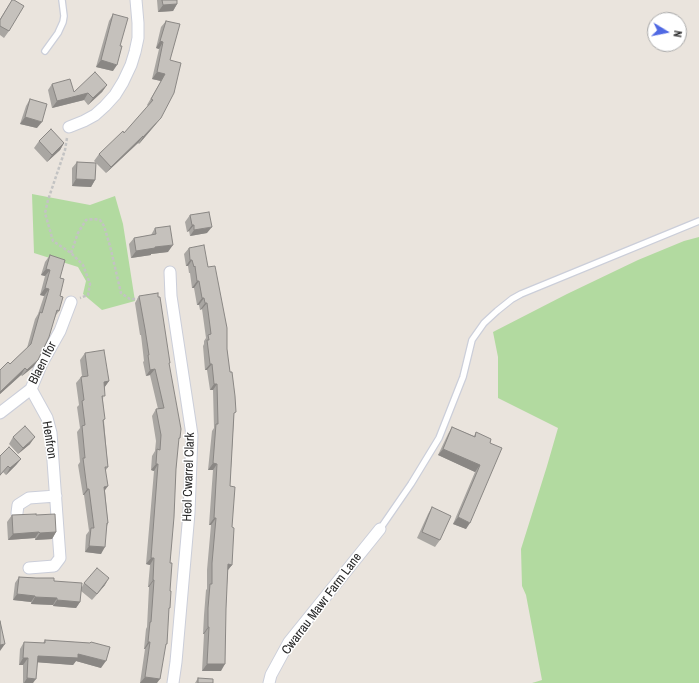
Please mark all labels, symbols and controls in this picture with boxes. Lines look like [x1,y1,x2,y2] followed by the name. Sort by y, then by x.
[647,12,687,52] north arrow
[670,29,685,38] text: N
[26,339,60,387] street label: Blaen Ifor
[38,420,60,460] street label: Henfron
[180,432,198,522] street label: Heol Cwarrel Clark
[279,550,365,658] street label: Cwarrau Mawr Farm Lane

